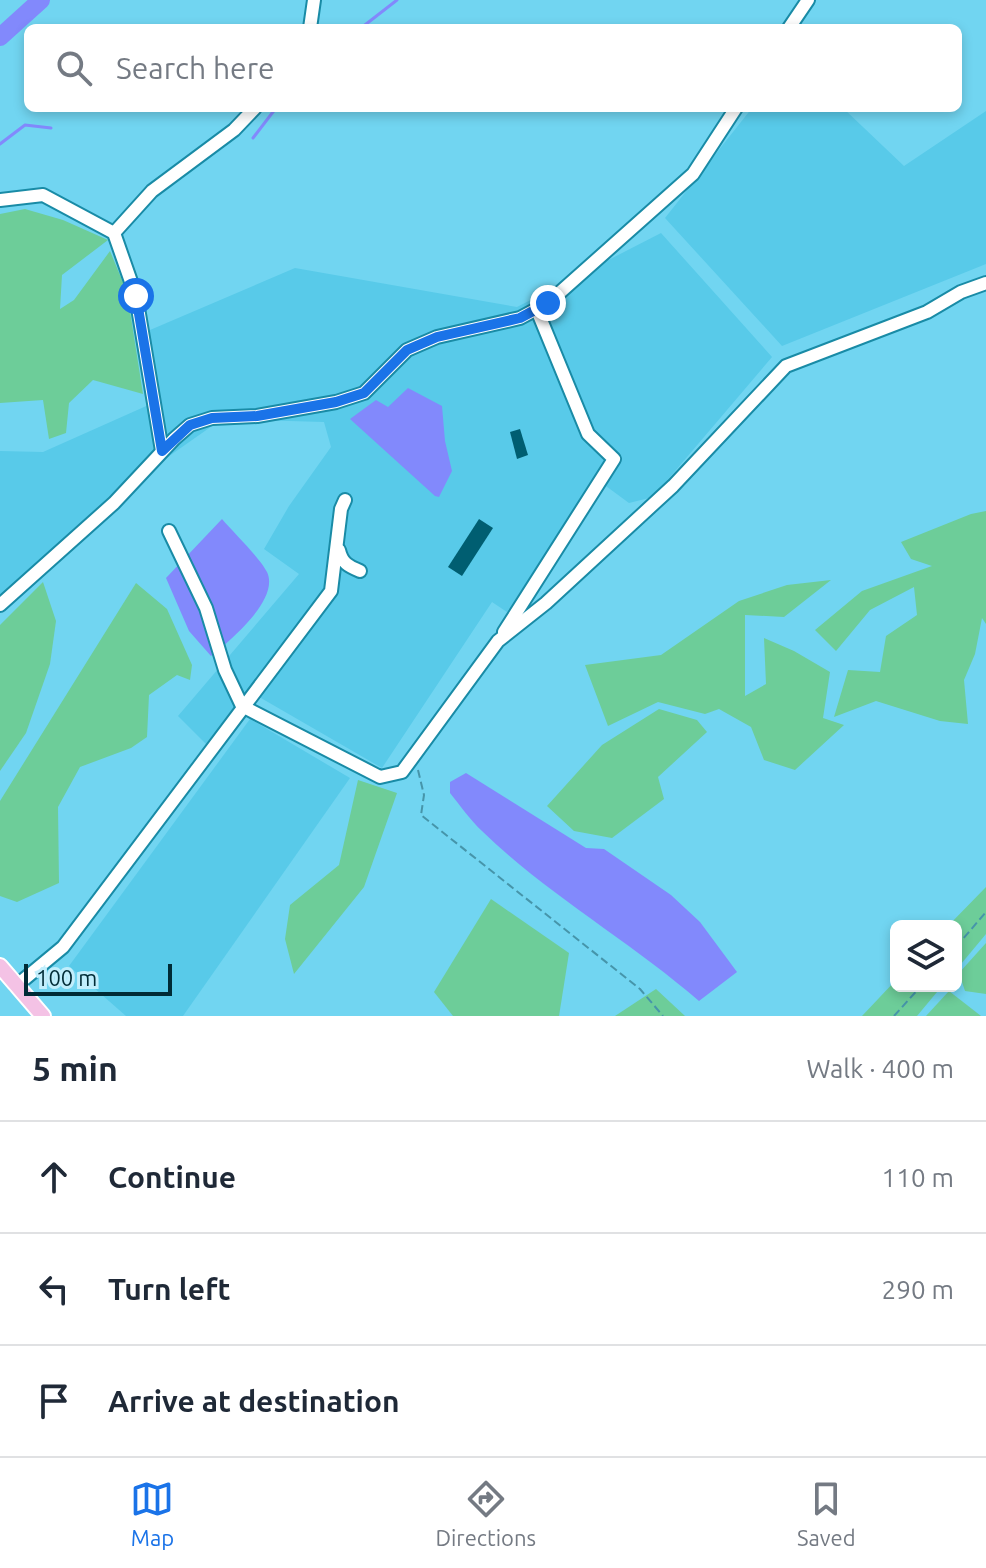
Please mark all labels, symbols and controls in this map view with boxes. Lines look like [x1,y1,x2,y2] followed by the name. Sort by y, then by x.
[24,24,962,112] search box
[52,46,96,90] icon: search
[116,51,275,85] text: Search here
[118,278,154,314] route start
[530,285,566,321] route end
[890,920,962,992] map controls
[890,920,962,992] button: layers
[24,960,172,996] scale bar
[36,965,97,990] text: 100 m
[32,1049,118,1087] text: 5 min
[806,1054,954,1083] text: Walk · 400 m
[32,1155,76,1199] icon: ahead
[108,1160,236,1194] text: Continue
[882,1163,954,1192] text: 110 m
[32,1267,76,1311] icon: left
[108,1272,230,1306] text: Turn left
[882,1275,954,1304] text: 290 m
[32,1379,76,1423] icon: arrive
[108,1384,400,1418] text: Arrive at destination
[130,1477,174,1550] tab: Map
[435,1477,536,1550] tab: Directions
[797,1477,856,1550] tab: Saved

